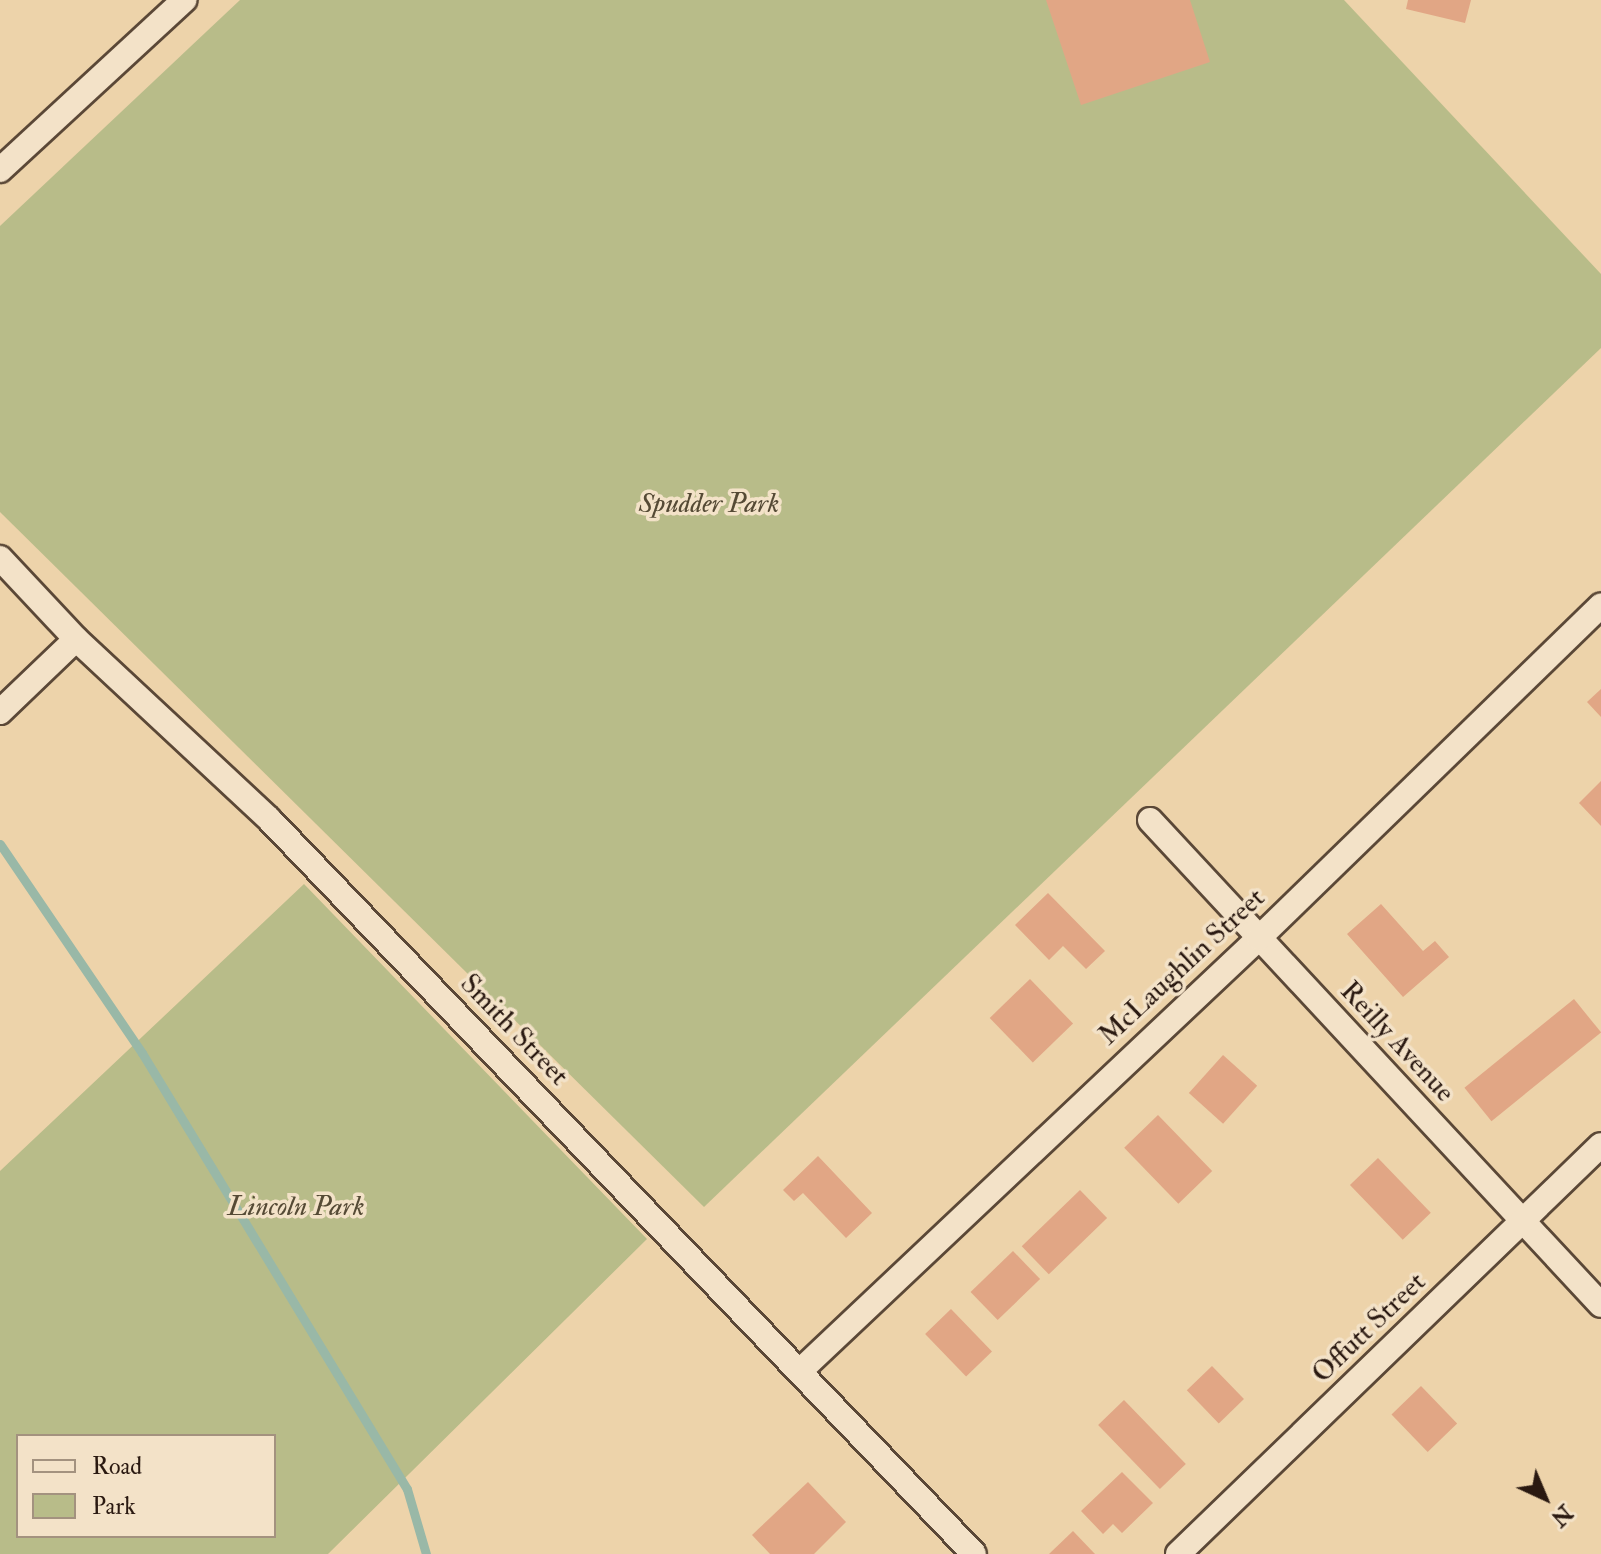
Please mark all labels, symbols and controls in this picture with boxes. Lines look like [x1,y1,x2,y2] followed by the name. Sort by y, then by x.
[639,487,779,521] park label: Spudder Park
[1092,881,1272,1053] street label: McLaughlin Street
[453,967,575,1093] street label: Smith Street
[1333,975,1461,1109] street label: Reilly Avenue
[227,1190,365,1224] park label: Lincoln Park
[1305,1266,1433,1390] street label: Offutt Street
[16,1434,276,1538] legend
[92,1451,142,1482] text: Road
[1505,1458,1585,1538] north arrow
[92,1491,136,1522] text: Park
[1545,1498,1578,1532] text: N

